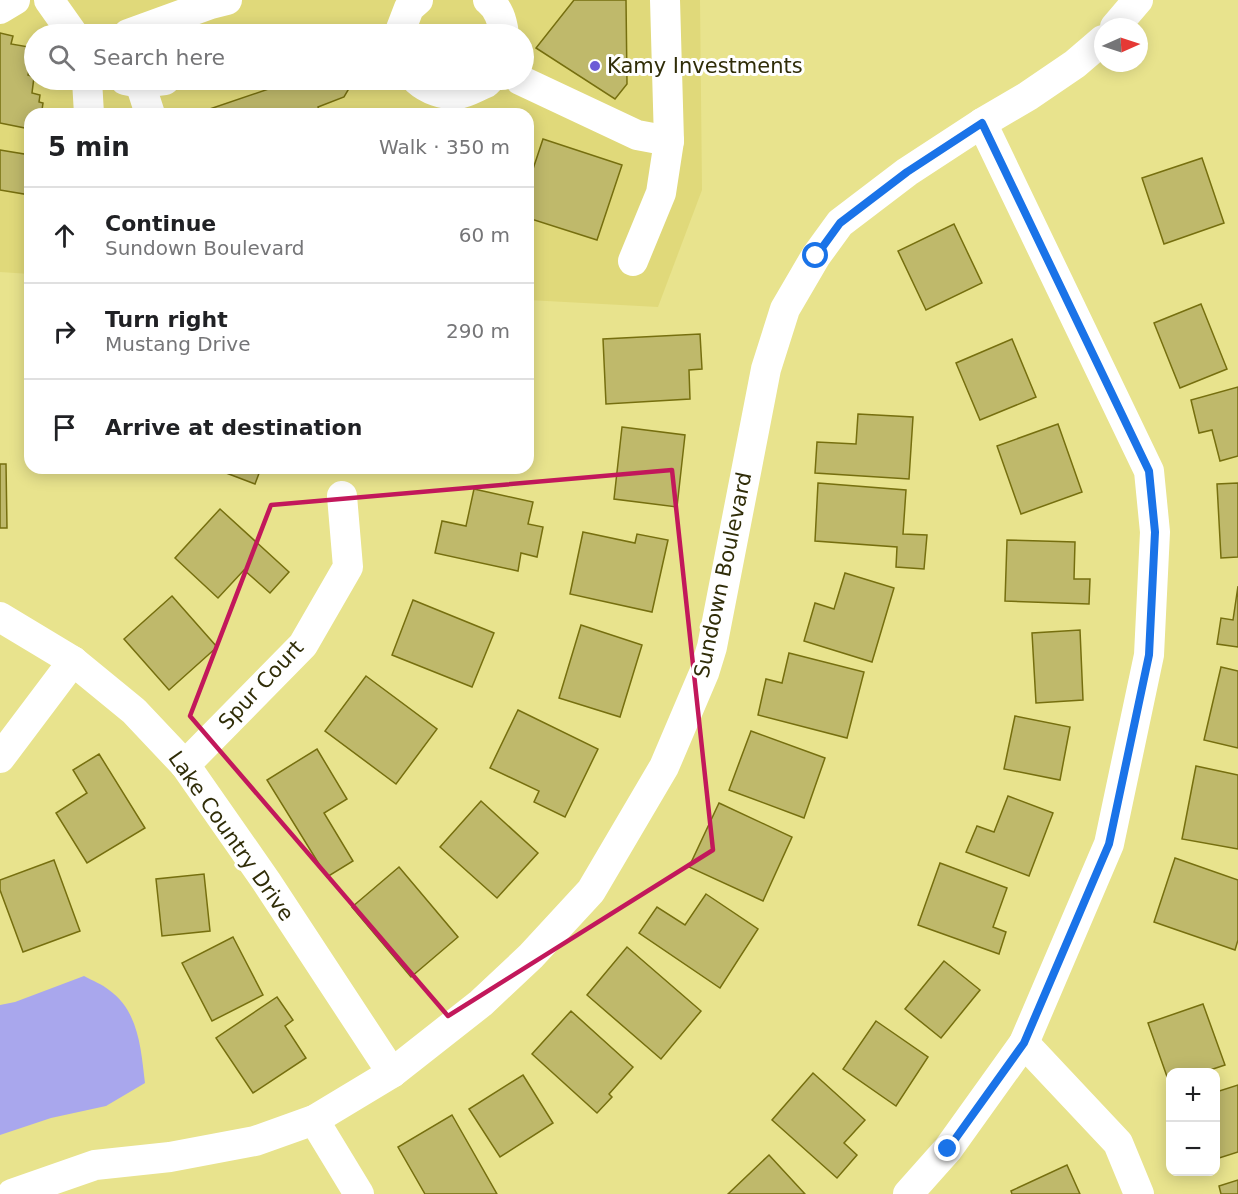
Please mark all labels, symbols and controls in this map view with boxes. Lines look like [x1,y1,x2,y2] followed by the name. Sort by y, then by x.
[1094,18,1148,72] north arrow
[24,24,534,90] search box
[45,41,78,74] icon: search
[93,45,225,70] text: Search here
[607,54,803,78] place label: Kamy Investments
[588,59,602,73] marker: Kamy Investments
[48,132,130,162] text: 5 min
[379,135,510,159] text: Walk · 350 m
[105,211,216,236] text: Continue
[48,219,81,252] icon: ahead
[459,223,510,247] text: 60 m
[105,236,305,260] text: Sundown Boulevard
[802,242,828,268] route start
[105,307,228,332] text: Turn right
[48,315,81,348] icon: right
[446,319,510,343] text: 290 m
[105,332,251,356] text: Mustang Drive
[48,411,81,444] icon: arrive
[105,415,362,440] text: Arrive at destination
[689,470,757,680] street label: Sundown Boulevard
[214,636,308,734] street label: Spur Court
[163,747,299,925] street label: Lake Country Drive
[1166,1068,1220,1176] map controls
[1166,1068,1220,1122] button: +
[1166,1122,1220,1176] button: −
[934,1135,960,1161] route end

